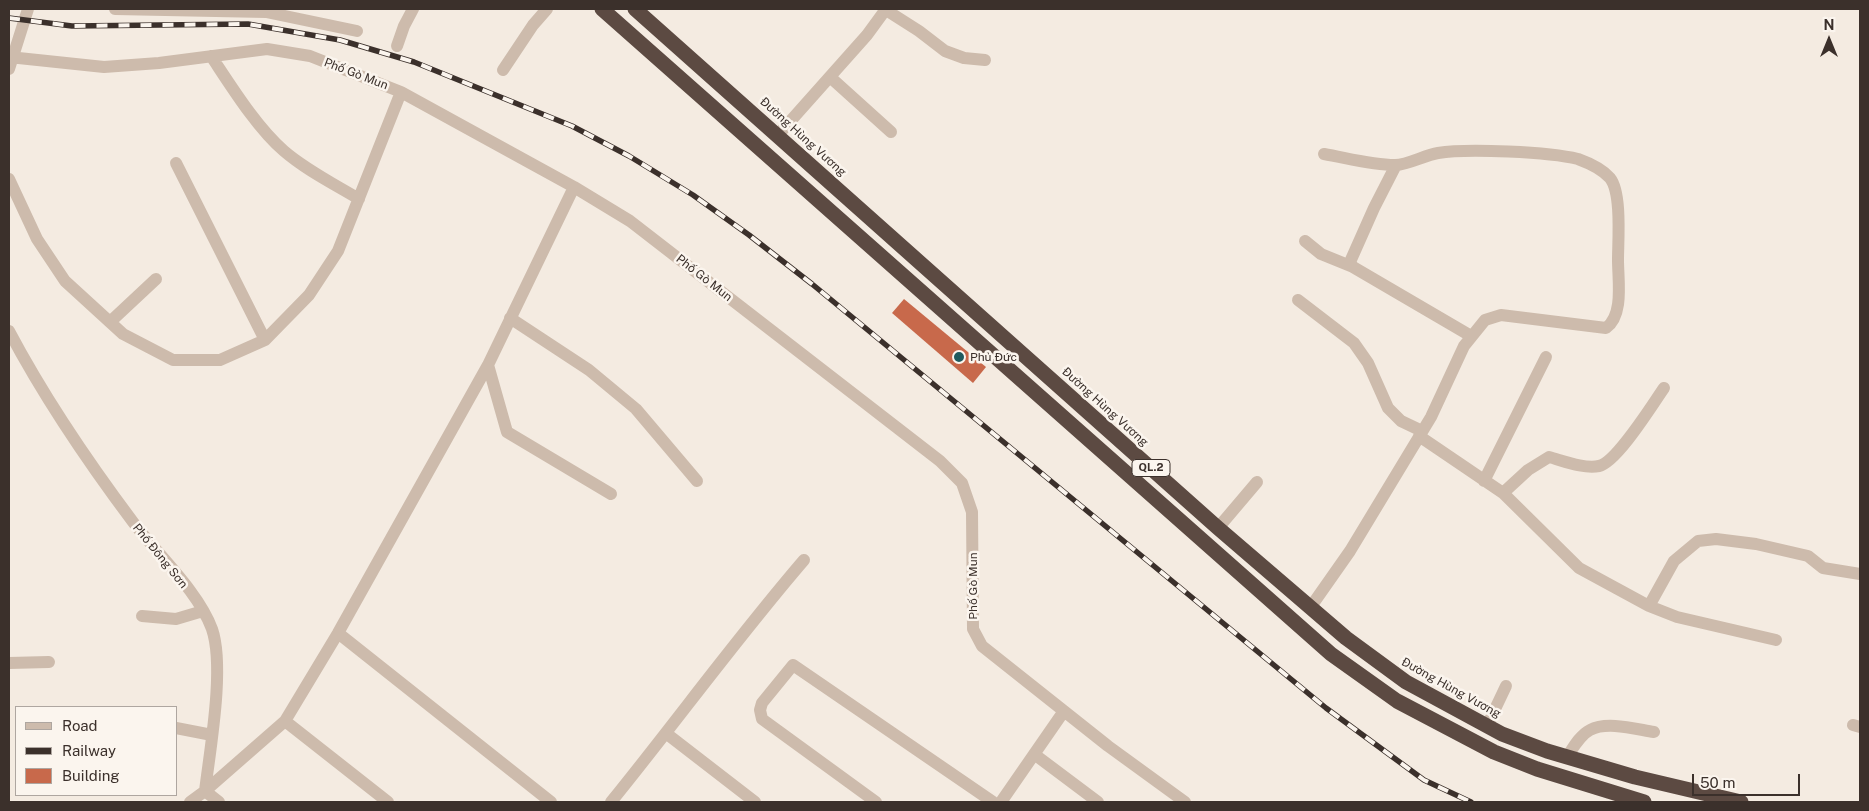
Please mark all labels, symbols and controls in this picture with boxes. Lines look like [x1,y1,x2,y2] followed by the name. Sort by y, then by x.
[1804,15,1854,65] north arrow
[1824,17,1834,33] text: N
[322,55,390,93] street label: Phố Gò Mun
[757,94,849,180] street label: Đường Hùng Vương
[673,252,735,304] street label: Phố Gò Mun
[952,350,966,364] marker: Phủ Đức
[970,350,1017,364] place label: Phủ Đức
[1059,364,1151,450] street label: Đường Hùng Vương
[1132,459,1170,476] road number: QL.2
[130,521,190,591] street label: Phố Đông Sơn
[966,552,980,620] street label: Phố Gò Mun
[1399,655,1503,721] street label: Đường Hùng Vương
[15,706,178,796] legend
[62,717,98,734] text: Road
[62,742,116,759] text: Railway
[1694,764,1802,796] scale bar
[62,767,120,784] text: Building
[1700,774,1735,791] text: 50 m

